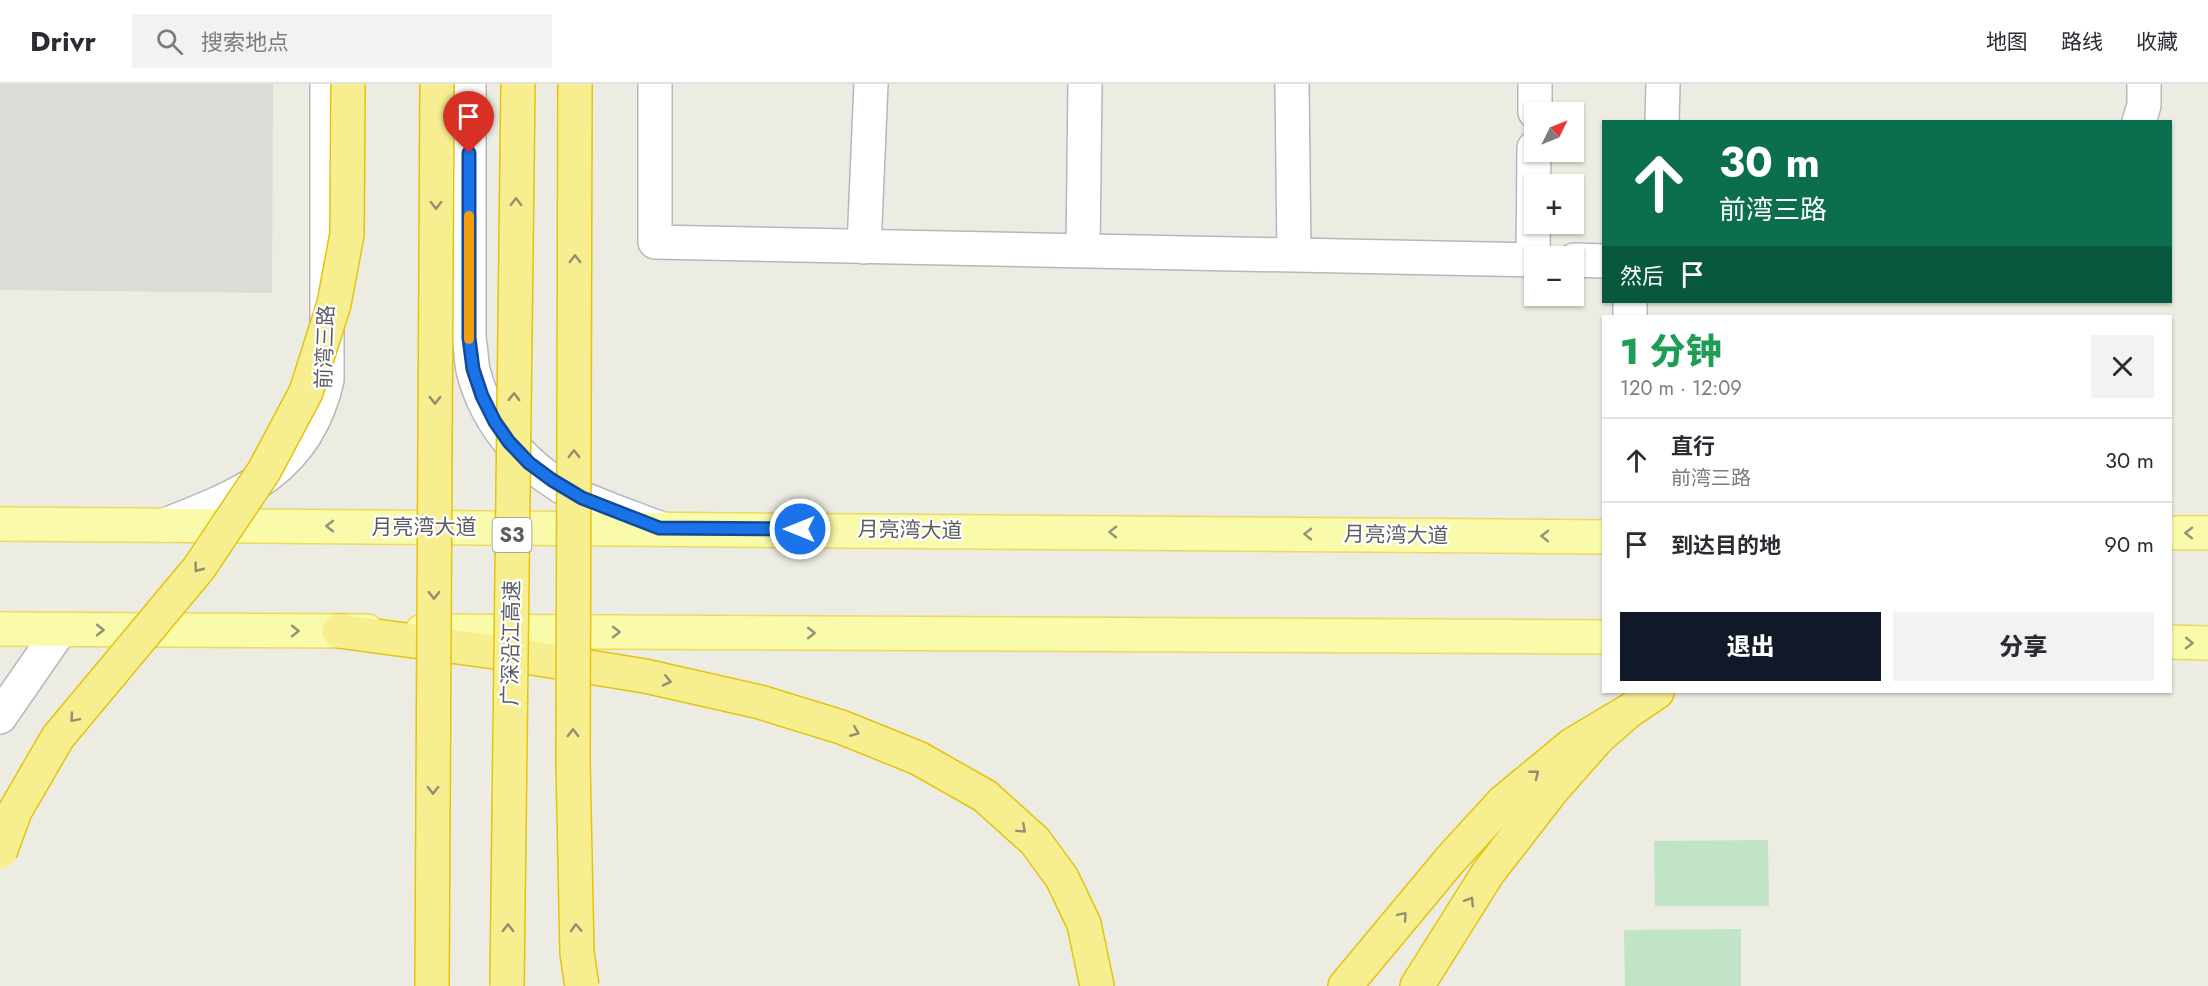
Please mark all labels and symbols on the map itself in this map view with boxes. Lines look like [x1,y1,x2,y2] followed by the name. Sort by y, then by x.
[443,91,494,153] pin
[1524,102,1584,162] north arrow
[510,197,522,206] one-way arrow
[430,201,442,210] one-way arrow
[569,254,581,263] one-way arrow
[309,305,341,389] street label: 前湾三路
[508,392,520,401] one-way arrow
[429,396,441,405] one-way arrow
[568,449,580,458] one-way arrow
[768,497,832,561] position arrow
[372,512,477,542] street label: 月亮湾大道
[857,514,963,546] street label: 月亮湾大道
[492,518,532,552] road number: S3
[1343,519,1449,551] street label: 月亮湾大道
[326,520,335,532] one-way arrow
[1109,526,1118,538] one-way arrow
[2185,527,2194,539] one-way arrow
[1304,528,1313,540] one-way arrow
[1541,530,1550,542] one-way arrow
[194,561,205,572] one-way arrow
[495,580,527,706] street label: 广深沿江高速
[428,591,440,600] one-way arrow
[96,624,105,636] one-way arrow
[291,625,300,637] one-way arrow
[612,626,621,638] one-way arrow
[807,627,816,639] one-way arrow
[2185,636,2194,649] one-way arrow
[662,674,672,687] one-way arrow
[70,711,81,722] one-way arrow
[849,725,860,737] one-way arrow
[567,728,579,737] one-way arrow
[1528,770,1539,781] one-way arrow
[427,786,439,795] one-way arrow
[1015,822,1026,833] one-way arrow
[1463,897,1475,907] one-way arrow
[1395,912,1406,923] one-way arrow
[502,923,514,932] one-way arrow
[570,923,583,932] one-way arrow

